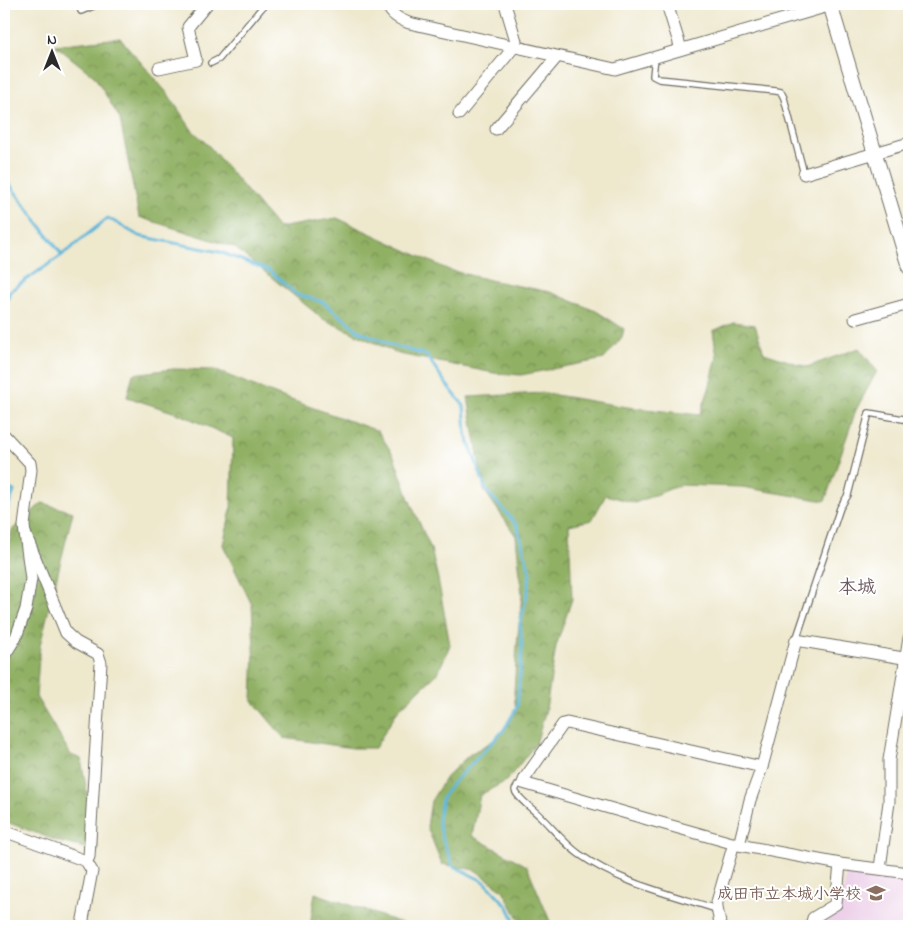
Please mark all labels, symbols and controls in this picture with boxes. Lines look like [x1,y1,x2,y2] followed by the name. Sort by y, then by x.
[28,28,78,78] north arrow
[47,30,57,51] text: N
[838,575,876,602] district label: 本城
[865,882,887,904] school or university icon: 成田市立本城小学校
[717,883,861,907] place label: 成田市立本城小学校

